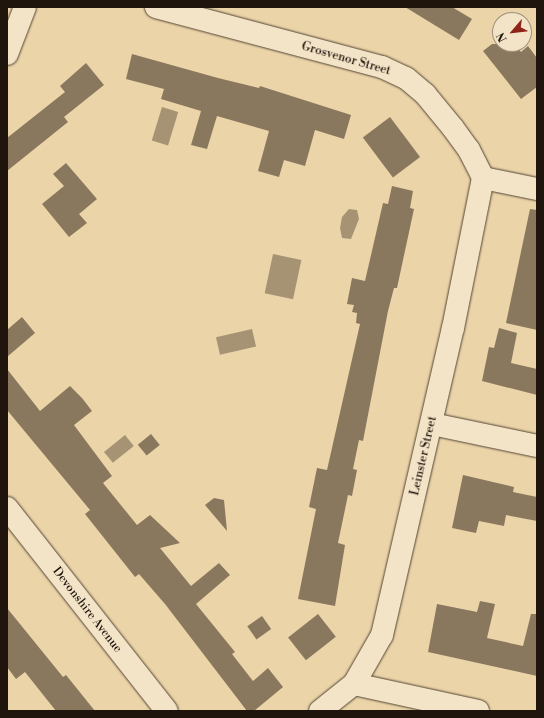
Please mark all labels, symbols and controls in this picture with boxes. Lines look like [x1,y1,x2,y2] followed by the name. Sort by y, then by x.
[492,12,532,52] north arrow
[494,30,511,44] text: N
[300,39,392,79] street label: Grosvenor Street
[408,415,440,497] street label: Leinster Street
[49,564,125,656] street label: Devonshire Avenue

